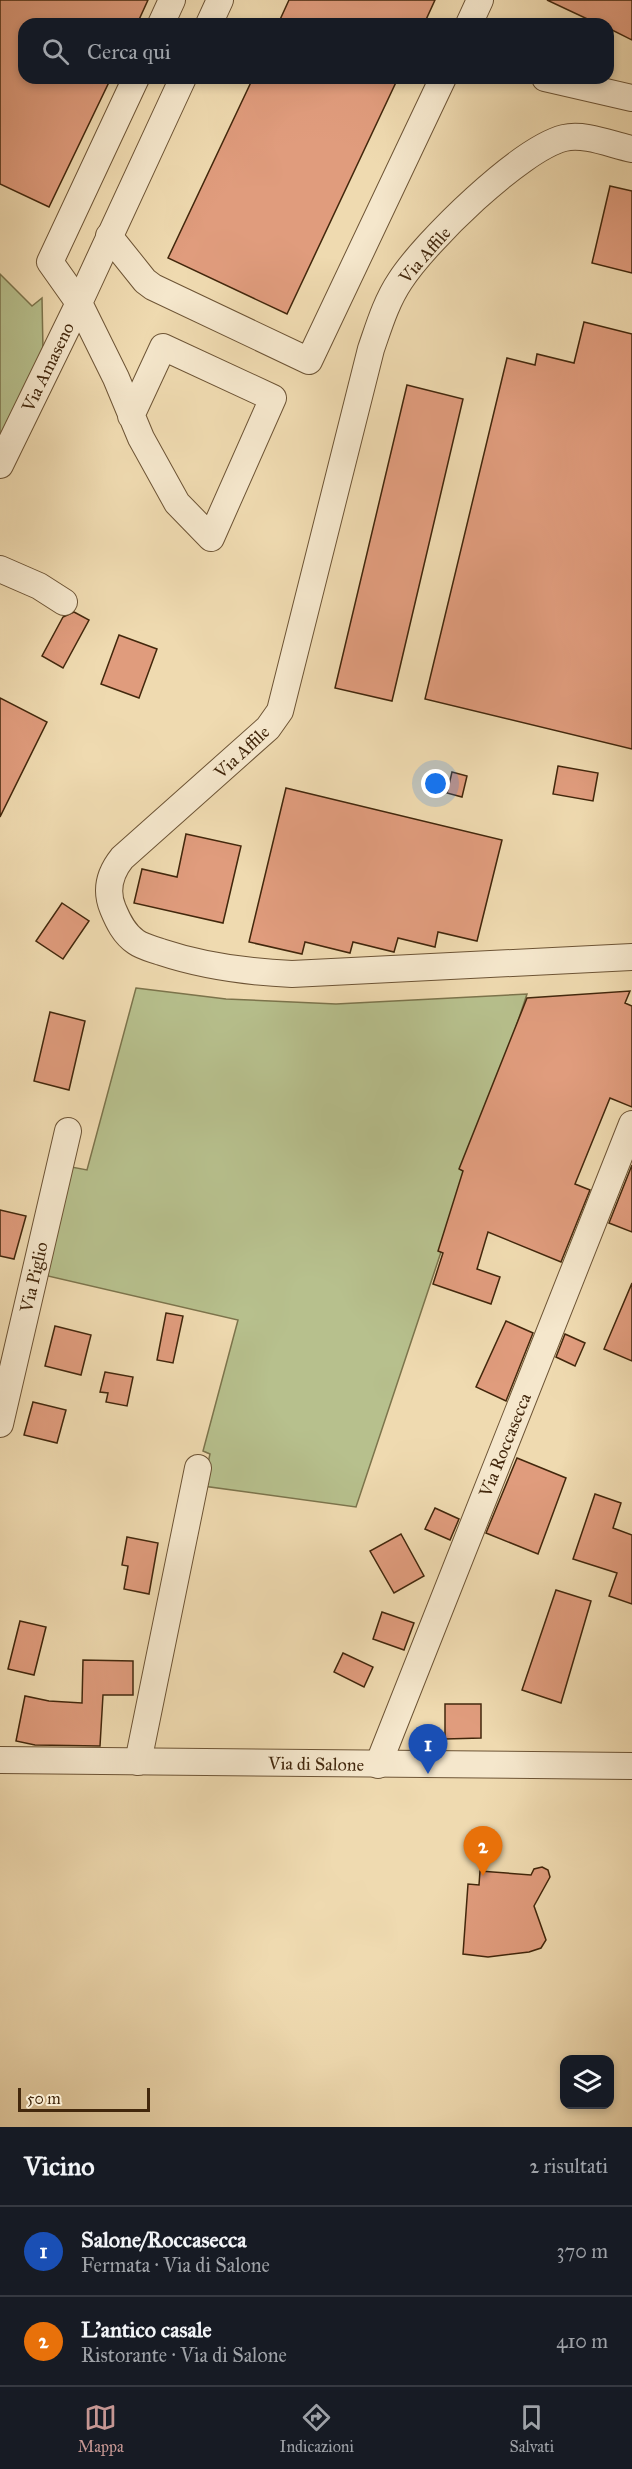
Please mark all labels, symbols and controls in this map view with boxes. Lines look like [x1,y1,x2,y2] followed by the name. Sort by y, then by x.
[18,18,614,84] search box
[39,35,72,68] icon: search
[87,38,171,65] text: Cerca qui
[394,222,455,288] street label: Via Affile
[16,319,79,416] street label: Via Amaseno
[209,721,274,784] street label: Via Affile
[421,769,450,798] your location
[15,1240,54,1316] street label: Via Piglio
[474,1389,536,1501] street label: Via Roccasecca
[408,1724,448,1774] pin: 1
[267,1752,364,1776] street label: Via di Salone
[464,1826,502,1876] pin: 2
[560,2055,614,2109] map controls
[560,2055,614,2109] button: layers
[18,2085,150,2112] scale bar
[27,2089,61,2108] text: 50 m
[24,2150,95,2182] text: Vicino
[529,2154,608,2178] text: 2 risultati
[81,2226,246,2253] text: Salone/Roccasecca
[40,2239,47,2263] text: 1
[557,2239,608,2263] text: 370 m
[81,2253,270,2277] text: Fermata · Via di Salone
[81,2316,212,2343] text: L'antico casale
[39,2329,48,2353] text: 2
[556,2329,608,2353] text: 410 m
[81,2343,287,2367] text: Ristorante · Via di Salone
[78,2401,124,2456] tab: Mappa
[280,2401,354,2456] tab: Indicazioni
[510,2401,554,2456] tab: Salvati

